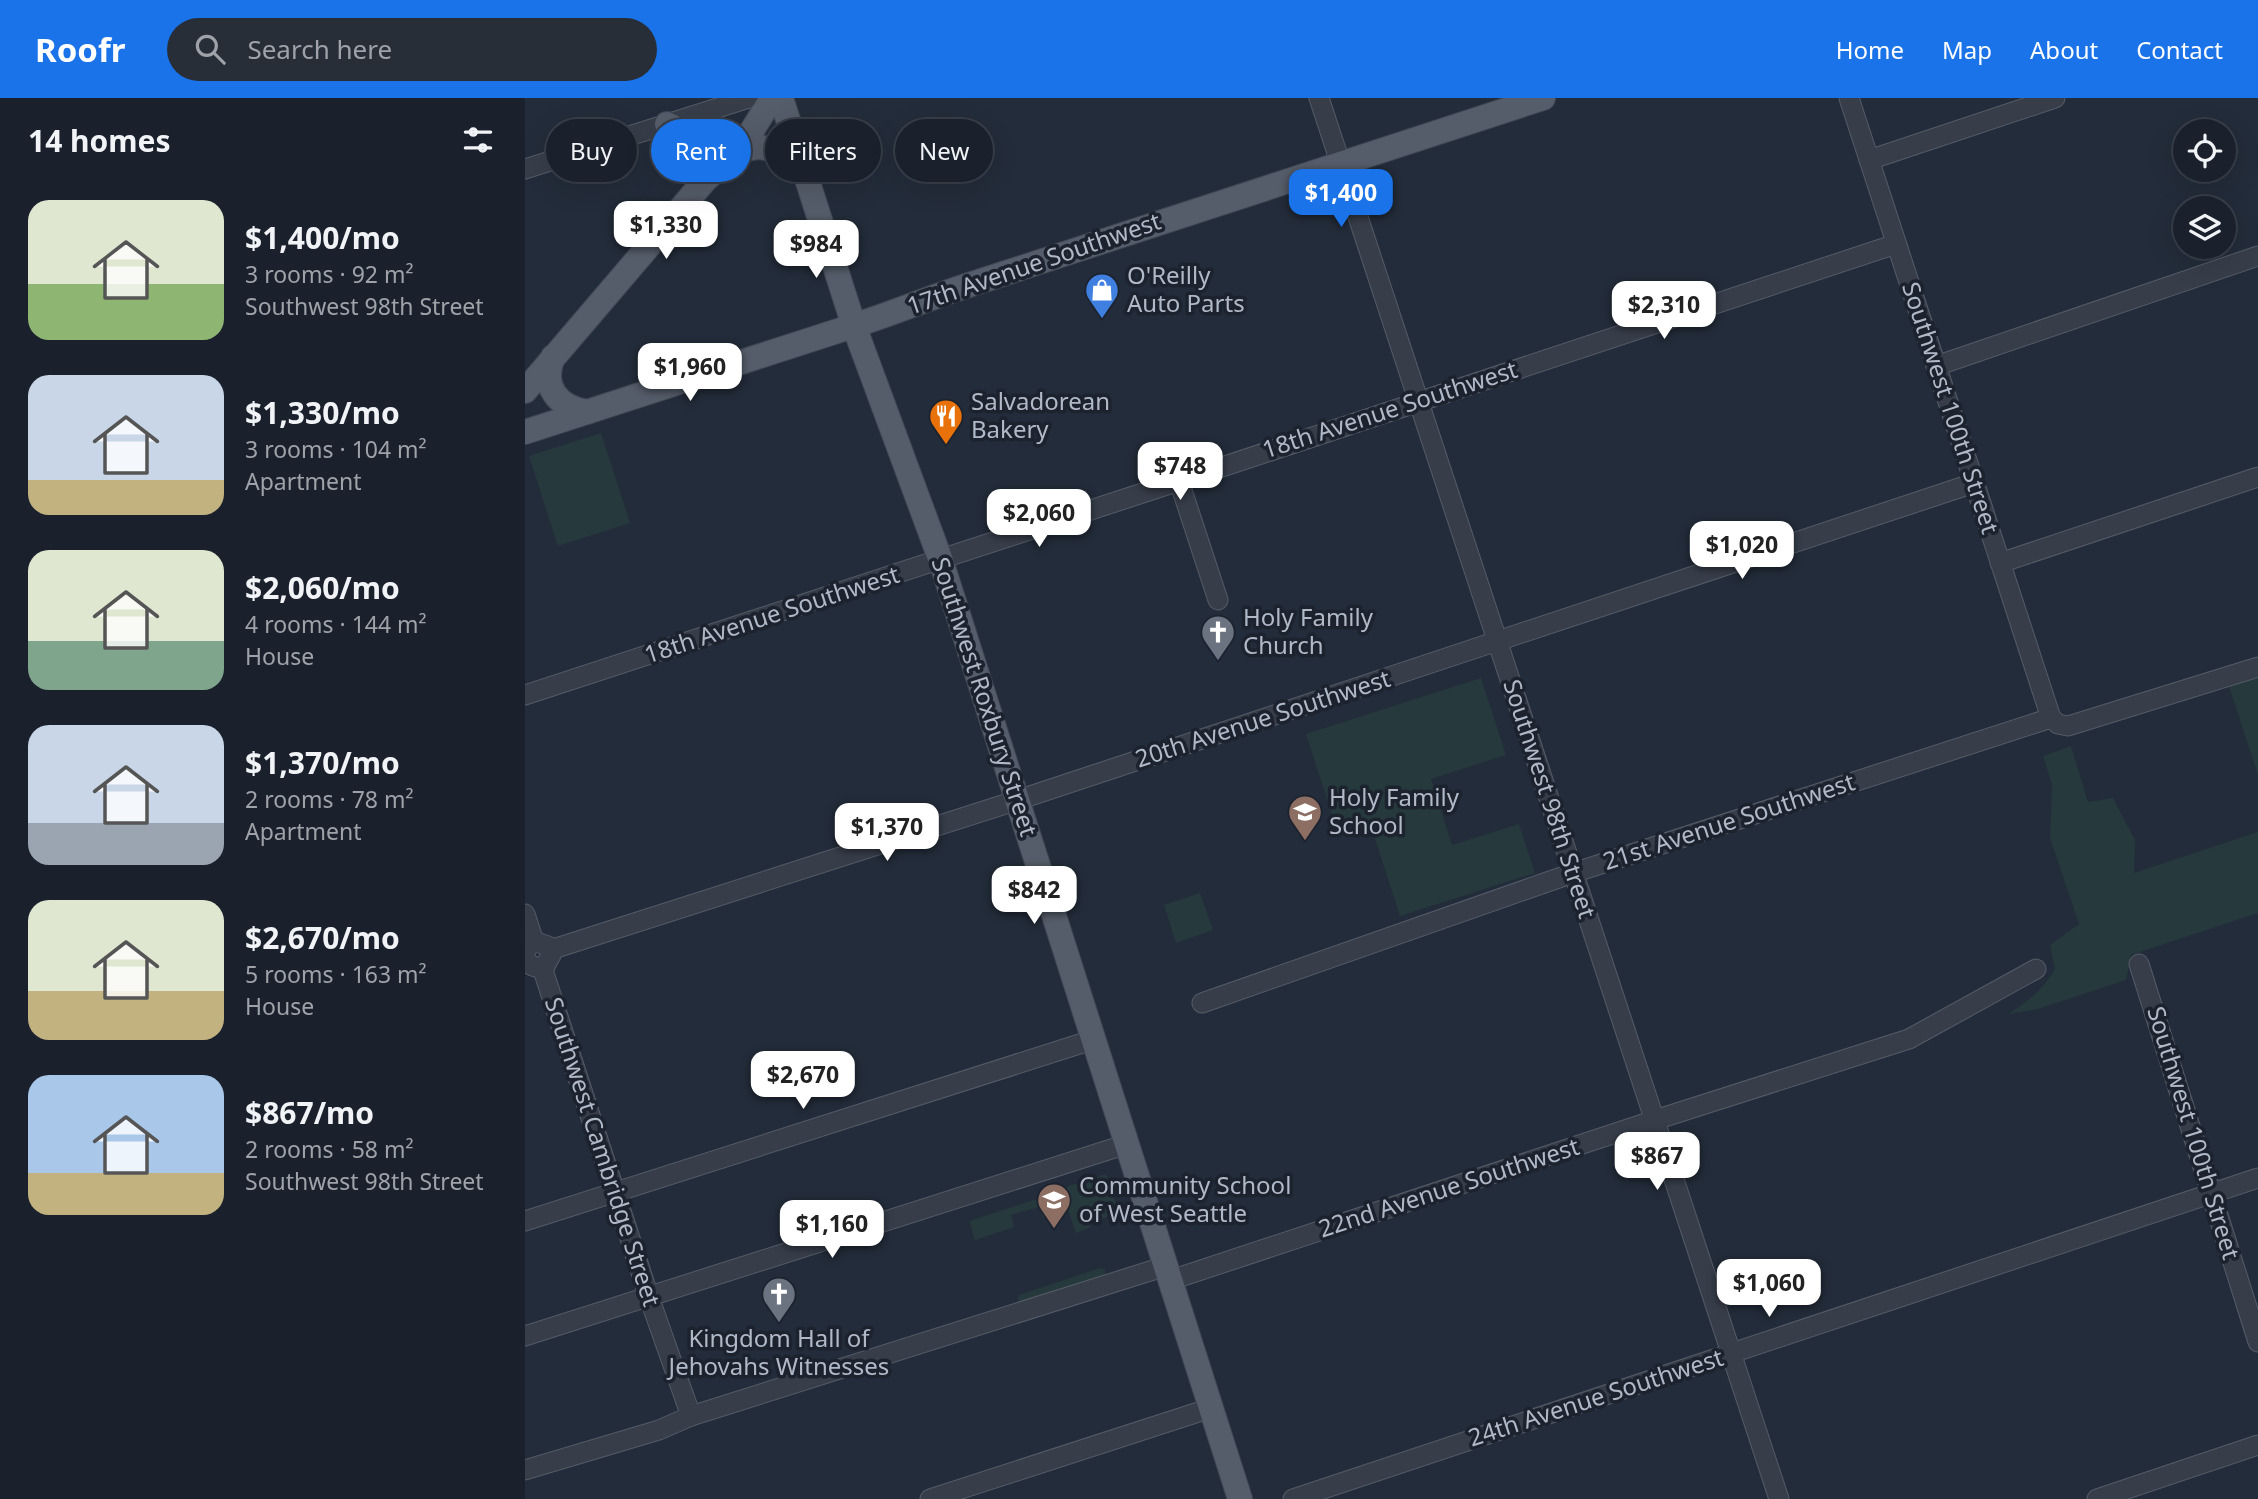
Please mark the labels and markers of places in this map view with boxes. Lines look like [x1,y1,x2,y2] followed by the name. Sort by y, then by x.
[1284,170,1398,229] pin: $1,400
[609,202,723,261] pin: $1,330
[775,220,857,280] pin: $984
[1127,258,1245,319] place label: O'Reilly Auto Parts
[1083,271,1121,320] shop icon: O'Reilly Auto Parts
[1607,282,1721,341] pin: $2,310
[633,344,747,403] pin: $1,960
[971,384,1110,445] place label: Salvadorean Bakery
[927,397,965,446] restaurant icon: Salvadorean Bakery
[1139,442,1221,502] pin: $748
[982,490,1096,549] pin: $2,060
[1685,522,1799,581] pin: $1,020
[1243,600,1374,661] place label: Holy Family Church
[1199,613,1237,662] church icon: Holy Family Church
[1329,780,1460,841] place label: Holy Family School
[1286,793,1324,842] school or university icon: Holy Family School
[830,804,944,863] pin: $1,370
[993,866,1075,926] pin: $842
[746,1052,860,1111] pin: $2,670
[1616,1132,1698,1192] pin: $867
[1079,1168,1291,1229] place label: Community School of West Seattle
[1035,1181,1073,1230] school or university icon: Community School of West Seattle
[775,1200,889,1260] pin: $1,160
[1712,1260,1826,1319] pin: $1,060
[760,1275,798,1324] church icon: Kingdom Hall of Jehovahs Witnesses
[667,1321,889,1382] place label: Kingdom Hall of Jehovahs Witnesses

